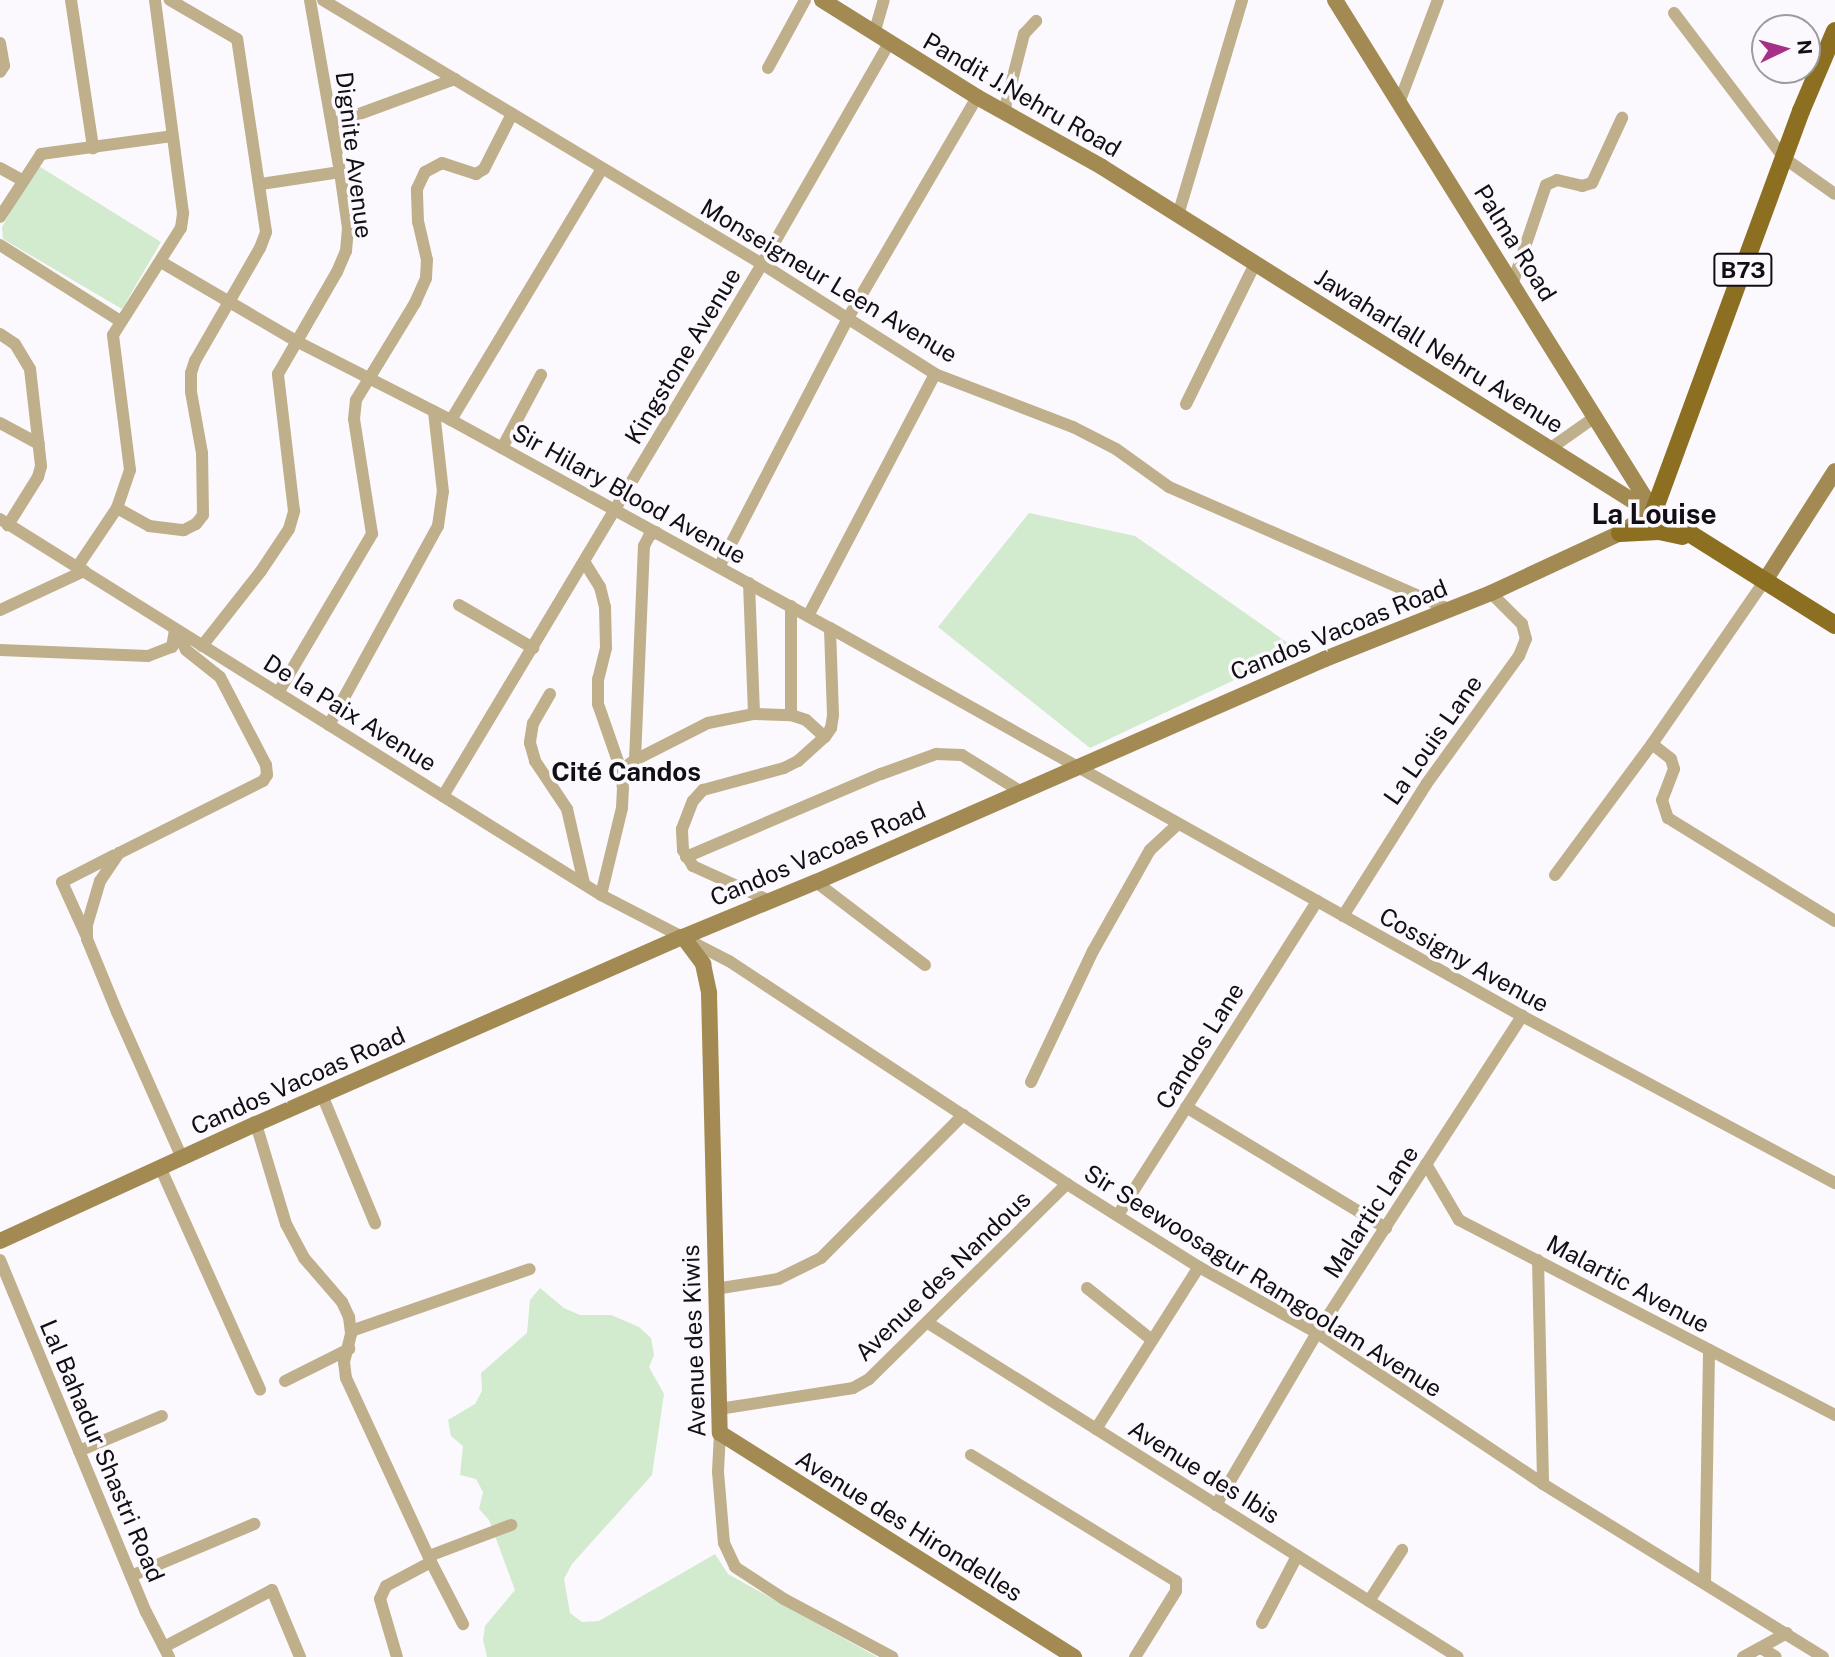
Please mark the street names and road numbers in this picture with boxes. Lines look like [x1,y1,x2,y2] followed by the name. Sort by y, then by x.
[918,27,1126,163] street label: Pandit J.Nehru Road
[329,70,379,240] street label: Dignite Avenue
[1468,179,1562,307] street label: Palma Road
[695,193,963,369] street label: Monseigneur Leen Avenue
[1713,250,1773,290] road number: B73
[619,262,747,450] street label: Kingstone Avenue
[1309,263,1569,439] street label: Jawaharlall Nehru Avenue
[507,418,751,570] street label: Sir Hilary Blood Avenue
[1226,573,1452,687] street label: Candos Vacoas Road
[258,648,442,778] street label: De la Paix Avenue
[1378,670,1488,810] street label: La Louis Lane
[706,795,930,913] street label: Candos Vacoas Road
[1374,901,1554,1019] street label: Cossigny Avenue
[1150,978,1250,1114] street label: Candos Lane
[186,1021,410,1141] street label: Candos Vacoas Road
[1317,1140,1425,1284] street label: Malartic Lane
[1079,1158,1447,1404] street label: Sir Seewoosagur Ramgoolam Avenue
[849,1185,1037,1367] street label: Avenue des Nandous
[1542,1229,1714,1339] street label: Malartic Avenue
[676,1244,712,1438] street label: Avenue des Kiwis
[34,1316,170,1586] street label: Lal Bahadur Shastri Road
[1123,1414,1285,1530] street label: Avenue des Ibis
[790,1444,1028,1608] street label: Avenue des Hirondelles

